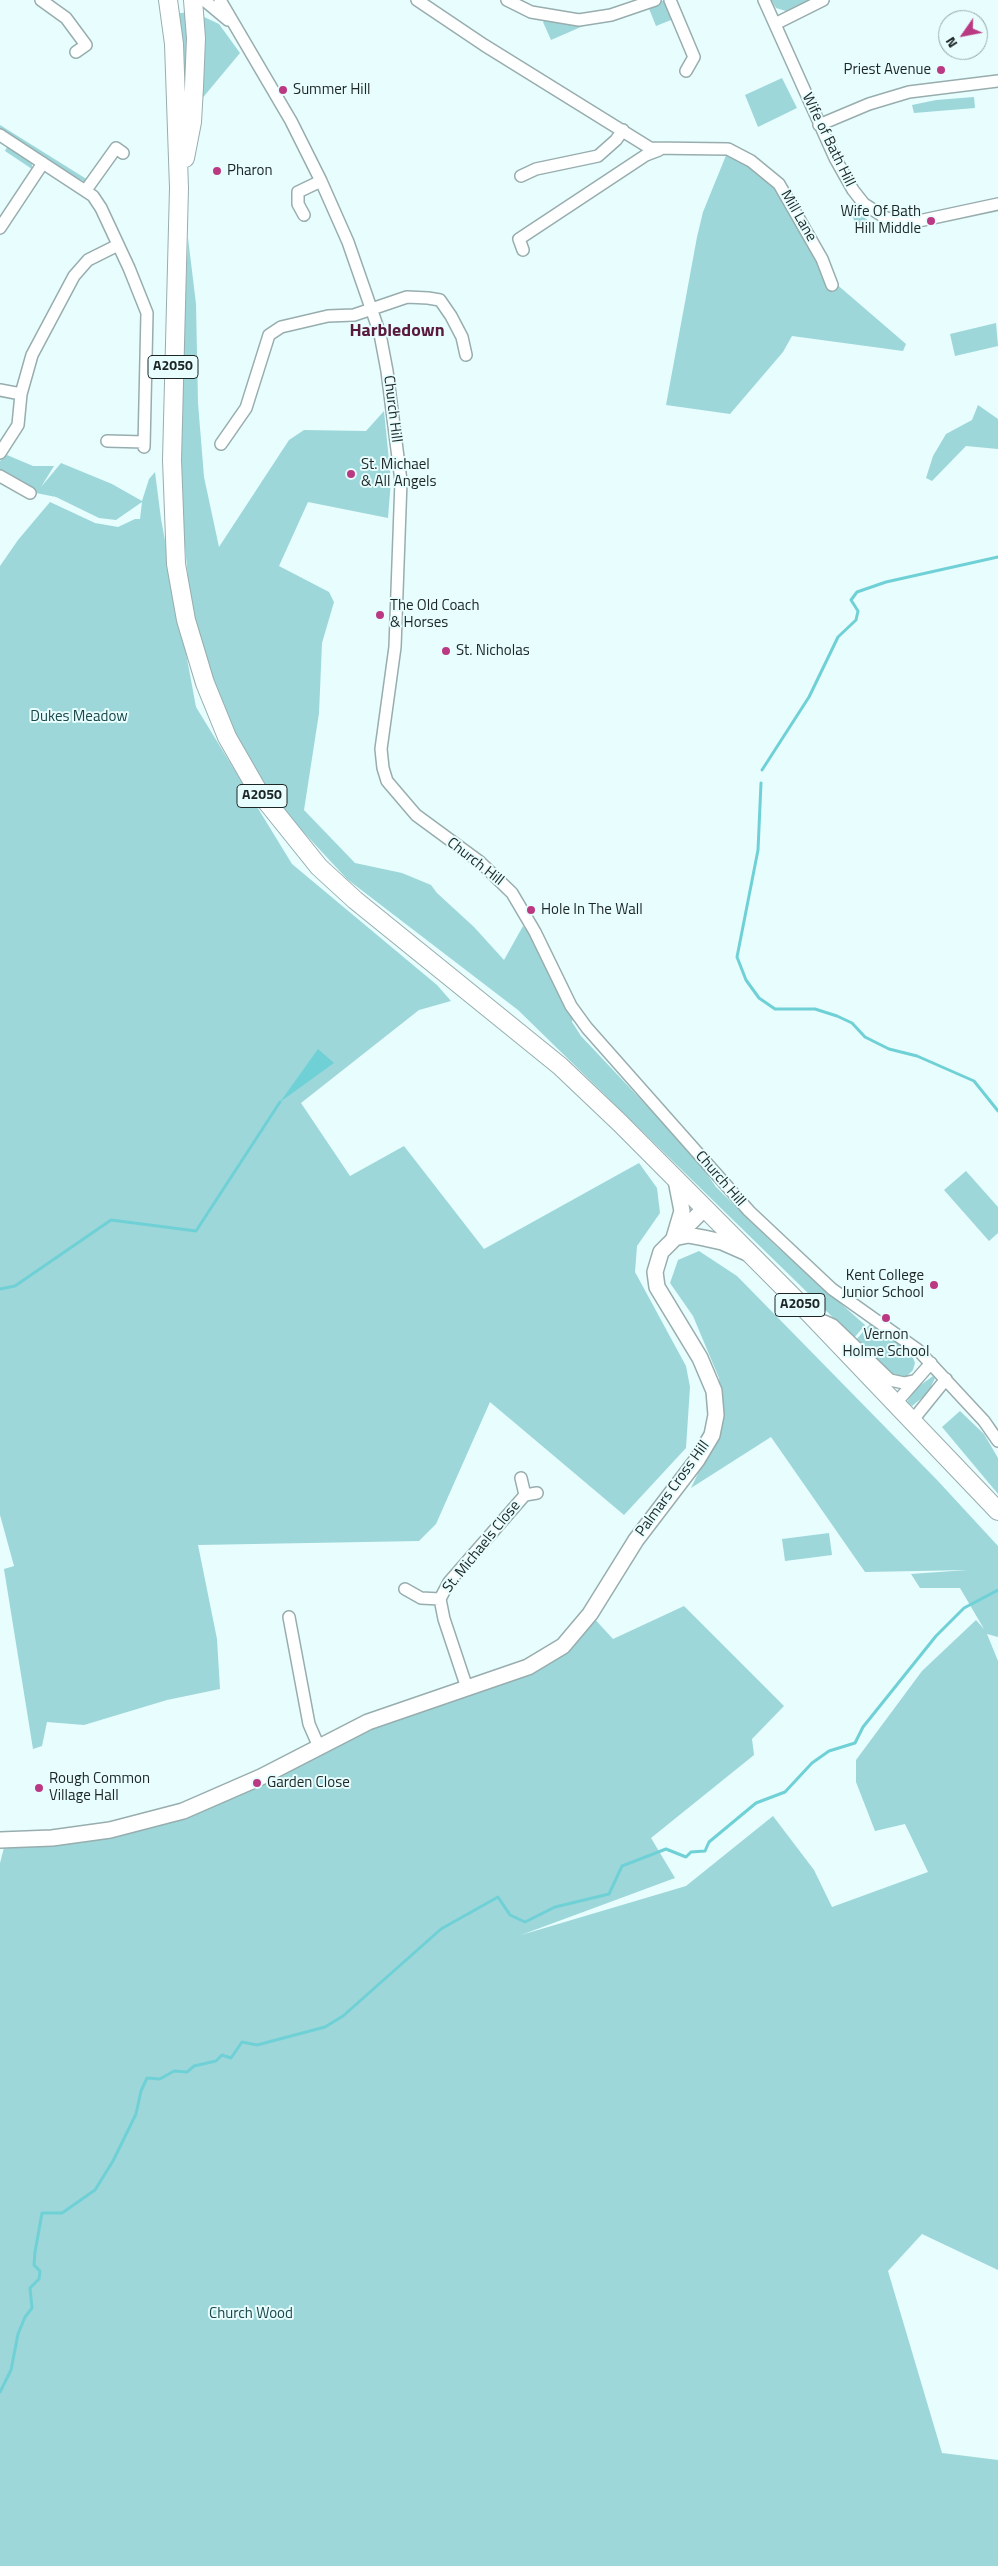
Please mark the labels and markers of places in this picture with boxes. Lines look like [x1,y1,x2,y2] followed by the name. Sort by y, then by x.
[844,61,931,79] place label: Priest Avenue
[935,64,947,76] marker: Priest Avenue
[293,81,371,99] place label: Summer Hill
[277,84,289,96] marker: Summer Hill
[227,162,272,180] place label: Pharon
[211,165,223,177] marker: Pharon
[840,203,921,238] place label: Wife Of Bath Hill Middle
[925,215,937,227] marker: Wife Of Bath Hill Middle
[361,456,437,491] place label: St. Michael & All Angels
[345,468,357,480] marker: St. Michael & All Angels
[390,597,479,632] place label: The Old Coach & Horses
[374,609,386,621] marker: The Old Coach & Horses
[456,642,530,660] place label: St. Nicholas
[440,645,452,657] marker: St. Nicholas
[541,901,643,919] place label: Hole In The Wall
[525,904,537,916] marker: Hole In The Wall
[842,1267,924,1302] place label: Kent College Junior School
[928,1279,940,1291] marker: Kent College Junior School
[880,1312,892,1324] marker: Vernon Holme School
[843,1326,929,1361] place label: Vernon Holme School
[49,1770,150,1805] place label: Rough Common Village Hall
[267,1774,350,1792] place label: Garden Close
[251,1777,263,1789] marker: Garden Close
[33,1782,45,1794] marker: Rough Common Village Hall

